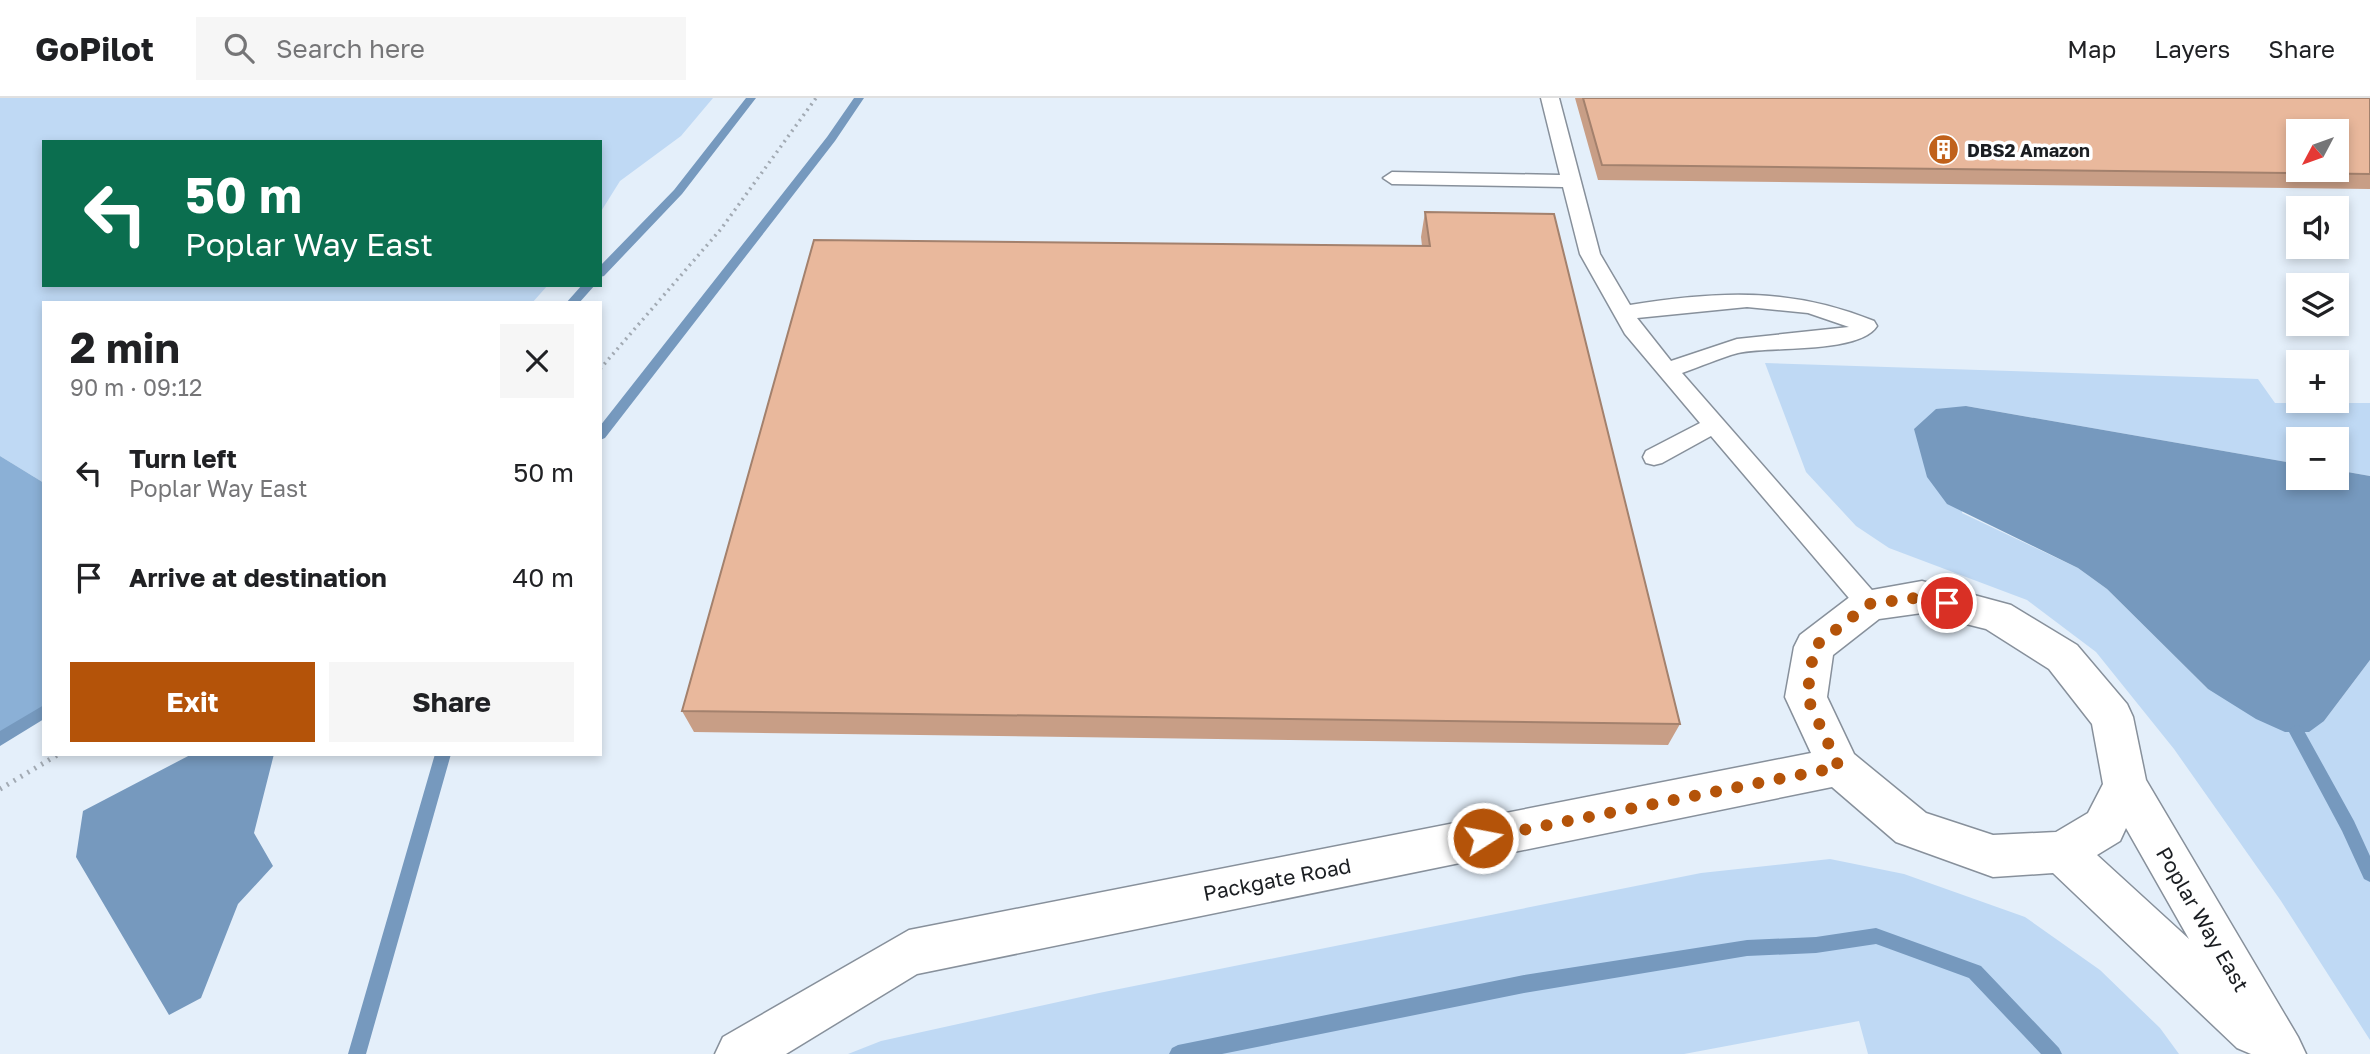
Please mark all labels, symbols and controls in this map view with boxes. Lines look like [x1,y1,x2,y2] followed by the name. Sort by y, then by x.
[196,17,686,80] search box
[35,29,154,68] text: GoPilot
[220,29,258,67] icon: search
[276,33,425,64] text: Search here
[2067,34,2116,63] text: Map
[2154,34,2230,63] text: Layers
[2268,34,2335,63] text: Share
[2286,119,2348,182] north arrow
[2286,119,2349,490] map controls
[1927,133,1961,167] building icon: DBS2 Amazon
[1967,139,2090,161] place label: DBS2 Amazon
[185,165,302,224] text: 50 m
[70,168,161,259] icon: left
[2286,196,2349,259] button: sound
[185,225,433,263] text: Poplar Way East
[2286,273,2349,336] button: layers
[70,322,180,372] text: 2 min
[500,324,574,398] button: close
[2286,350,2349,413] button: +
[70,373,202,401] text: 90 m · 09:12
[2286,427,2349,490] button: −
[129,443,237,474] text: Turn left
[70,454,108,492] icon: left
[513,457,574,488] text: 50 m
[129,474,307,502] text: Poplar Way East
[70,559,108,597] icon: arrive
[129,562,387,593] text: Arrive at destination
[513,562,574,593] text: 40 m
[1917,573,1977,633] pin
[1928,584,1966,622] icon: arrive
[70,662,315,742] button: Exit
[329,662,574,742] button: Share
[1446,801,1520,875] position arrow
[2151,842,2255,996] street label: Poplar Way East
[1201,852,1353,906] street label: Packgate Road

